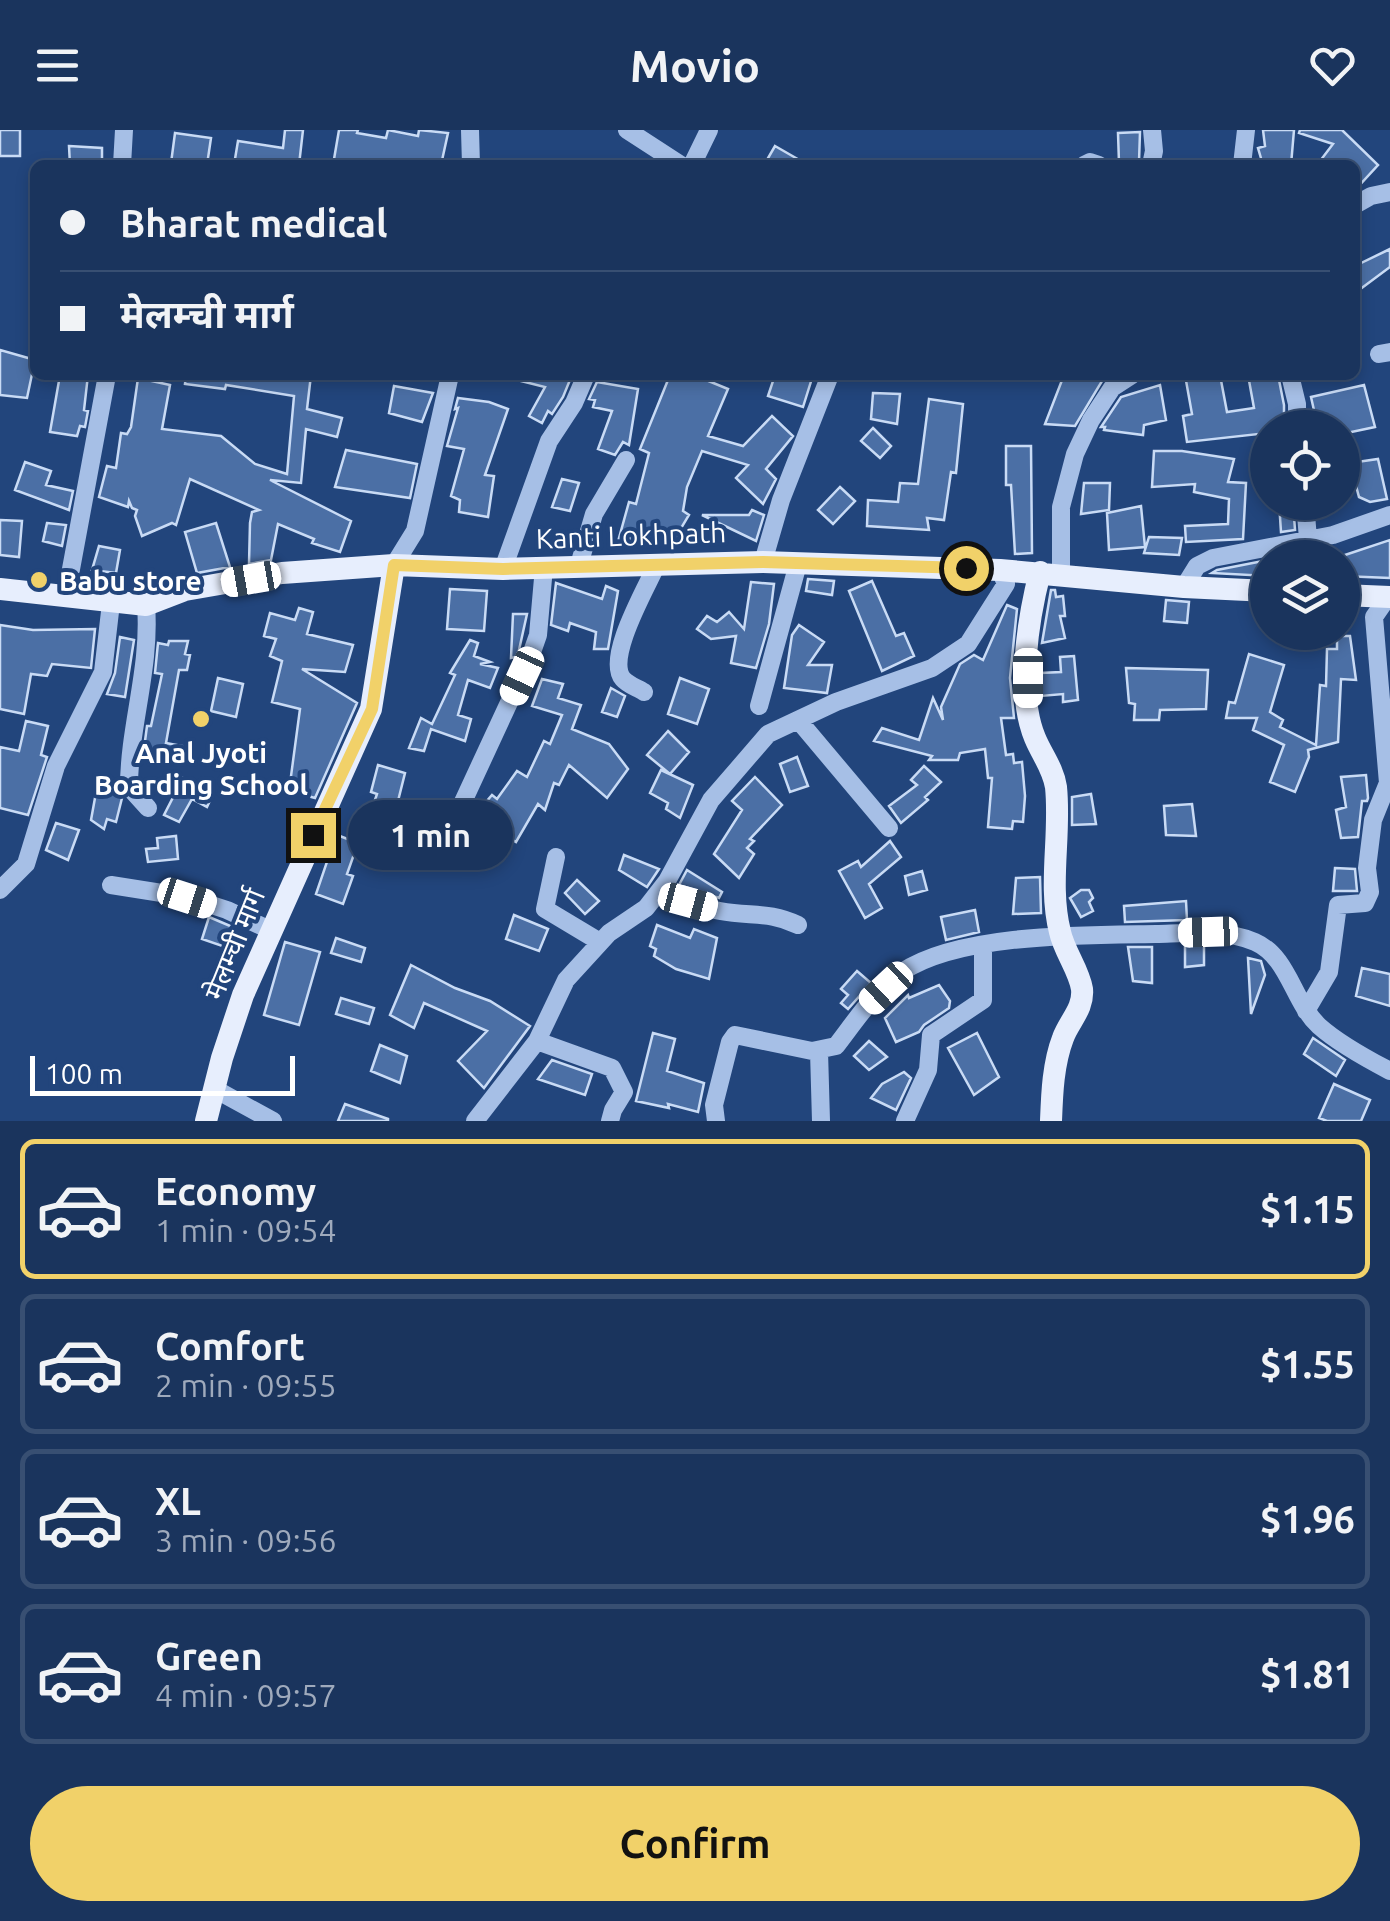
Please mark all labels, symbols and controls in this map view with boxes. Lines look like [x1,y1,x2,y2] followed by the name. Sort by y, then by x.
[30,38,85,93] icon: menu
[1305,38,1360,93] icon: heart
[630,40,760,91] text: Movio
[120,202,387,244] text: Bharat medical
[120,293,294,335] text: मेलम्ची मार्ग
[1250,410,1360,650] map controls
[1250,410,1360,520] button: locate
[535,516,727,554] street label: Kanti Lokhpath
[1250,540,1360,650] button: layers
[944,546,989,591] route start
[219,559,283,599] car
[59,565,202,596] place label: Babu store
[28,569,50,591] marker: Babu store
[496,642,548,710] car
[1013,648,1043,708] car
[190,708,212,730] marker: Anal Jyoti Boarding School
[94,737,308,800] place label: Anal Jyoti Boarding School
[348,800,513,870] callout: 1 min
[291,813,336,858] route end
[390,817,471,853] text: 1 min
[154,874,220,922] car
[655,880,721,924] car
[198,883,271,1004] street label: मेलम्ची मार्ग
[1177,916,1239,948] car
[854,957,918,1019] car
[30,1051,295,1096] scale bar
[45,1058,123,1089] text: 100 m
[35,1164,125,1254] icon: car
[155,1170,316,1212] text: Economy
[1260,1188,1355,1230] text: $1.15
[155,1212,337,1248] text: 1 min · 09:54
[35,1319,125,1409] icon: car
[155,1325,305,1367] text: Comfort
[1260,1343,1355,1385] text: $1.55
[155,1367,337,1403] text: 2 min · 09:55
[35,1474,125,1564] icon: car
[155,1480,201,1522] text: XL
[1260,1498,1355,1540] text: $1.96
[155,1522,337,1558] text: 3 min · 09:56
[35,1629,125,1719] icon: car
[155,1635,263,1677] text: Green
[1260,1653,1355,1695] text: $1.81
[155,1677,337,1713] text: 4 min · 09:57
[30,1786,1360,1901] button: Confirm

